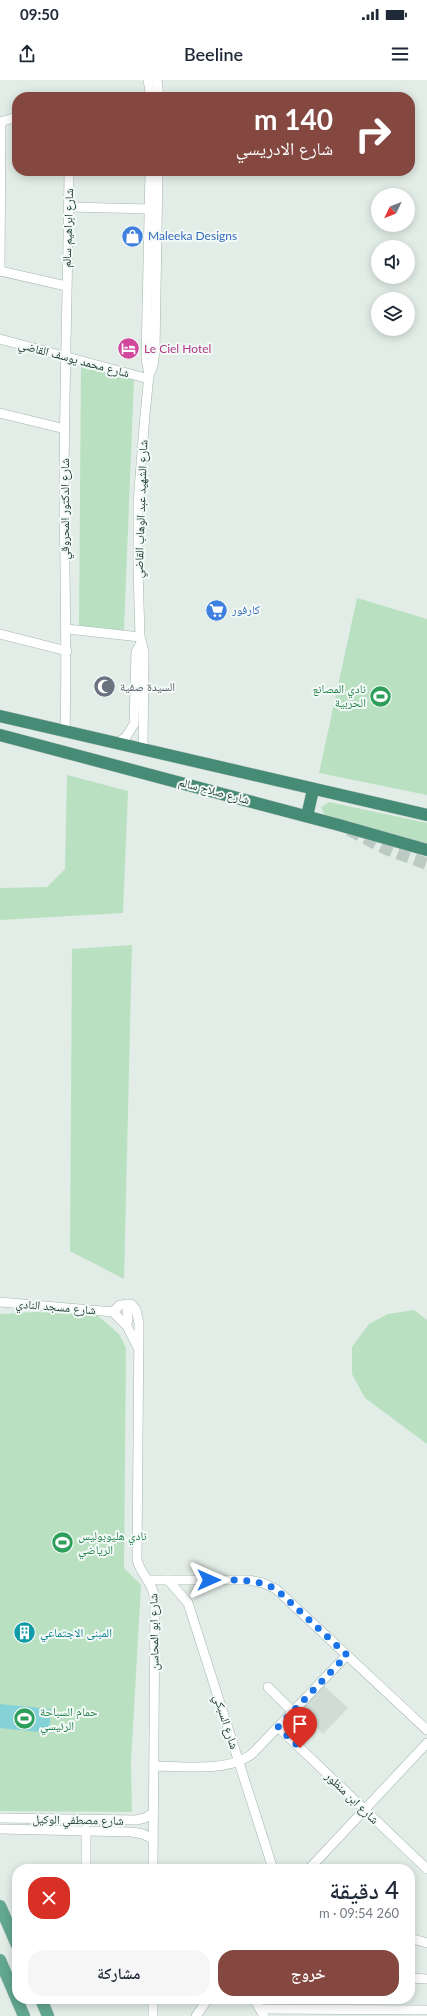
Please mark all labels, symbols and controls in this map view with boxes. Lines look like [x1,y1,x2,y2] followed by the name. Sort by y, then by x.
[20,5,59,23] text: 09:50
[16,43,38,65] icon: share
[184,43,243,65] text: Beeline
[389,43,411,65] icon: menu
[254,102,333,136] text: 140 m
[347,108,399,160] icon: right
[236,137,333,159] text: شارع الادريسي
[59,188,77,268] street label: شارع ابراهيم سالم
[371,188,415,232] north arrow
[371,188,415,336] map controls
[120,223,146,249] shop icon: Maleeka Designs
[148,228,237,243] place label: Maleeka Designs
[371,240,415,284] button: sound
[371,292,415,336] button: layers
[16,336,131,384] street label: شارع محمد يوسف القاضي
[115,336,141,362] hotel icon: Le Ciel Hotel
[144,341,211,356] place label: Le Ciel Hotel
[131,439,153,579] street label: شارع الشهيد عبد الوهاب القاضي
[57,458,75,560] street label: شارع الدكتور المحروقي
[204,597,230,623] supermarket icon: كارفور
[231,602,260,617] place label: كارفور
[92,674,118,700] mosque icon: السيدة صفية
[120,679,175,694] place label: السيدة صفية
[312,681,366,710] place label: نادي المصانع الحربية
[368,683,394,709] sports icon: نادي المصانع الحربية
[177,774,251,808] street label: شارع صلاح سالم
[15,1296,97,1321] street label: شارع مسجد النادي
[78,1528,147,1560] place label: نادي هليوبوليس الرياضي
[49,1530,75,1556] sports icon: نادي هليوبوليس الرياضي
[188,1559,230,1601] position arrow
[145,1593,163,1671] street label: شارع ابو المحاسن
[11,1620,37,1646] building icon: المبنى الاجتماعي
[40,1625,112,1643] place label: المبنى الاجتماعي
[208,1693,242,1752] street label: شارع السبكي
[40,1704,98,1736] place label: حمام السباحة الرئيسي
[12,1706,38,1732] sports icon: حمام السباحة الرئيسي
[283,1707,317,1748] pin
[289,1713,311,1735] icon: arrive
[321,1768,382,1828] street label: شارع ابن منظور
[32,1811,124,1831] street label: شارع مصطفي الوكيل
[329,1875,399,1904] text: 4 دقيقة
[28,1877,70,1919] button: close
[319,1905,399,1921] text: 260 m · 09:54
[28,1950,210,1996] button: مشاركة
[218,1950,399,1996] button: خروج

